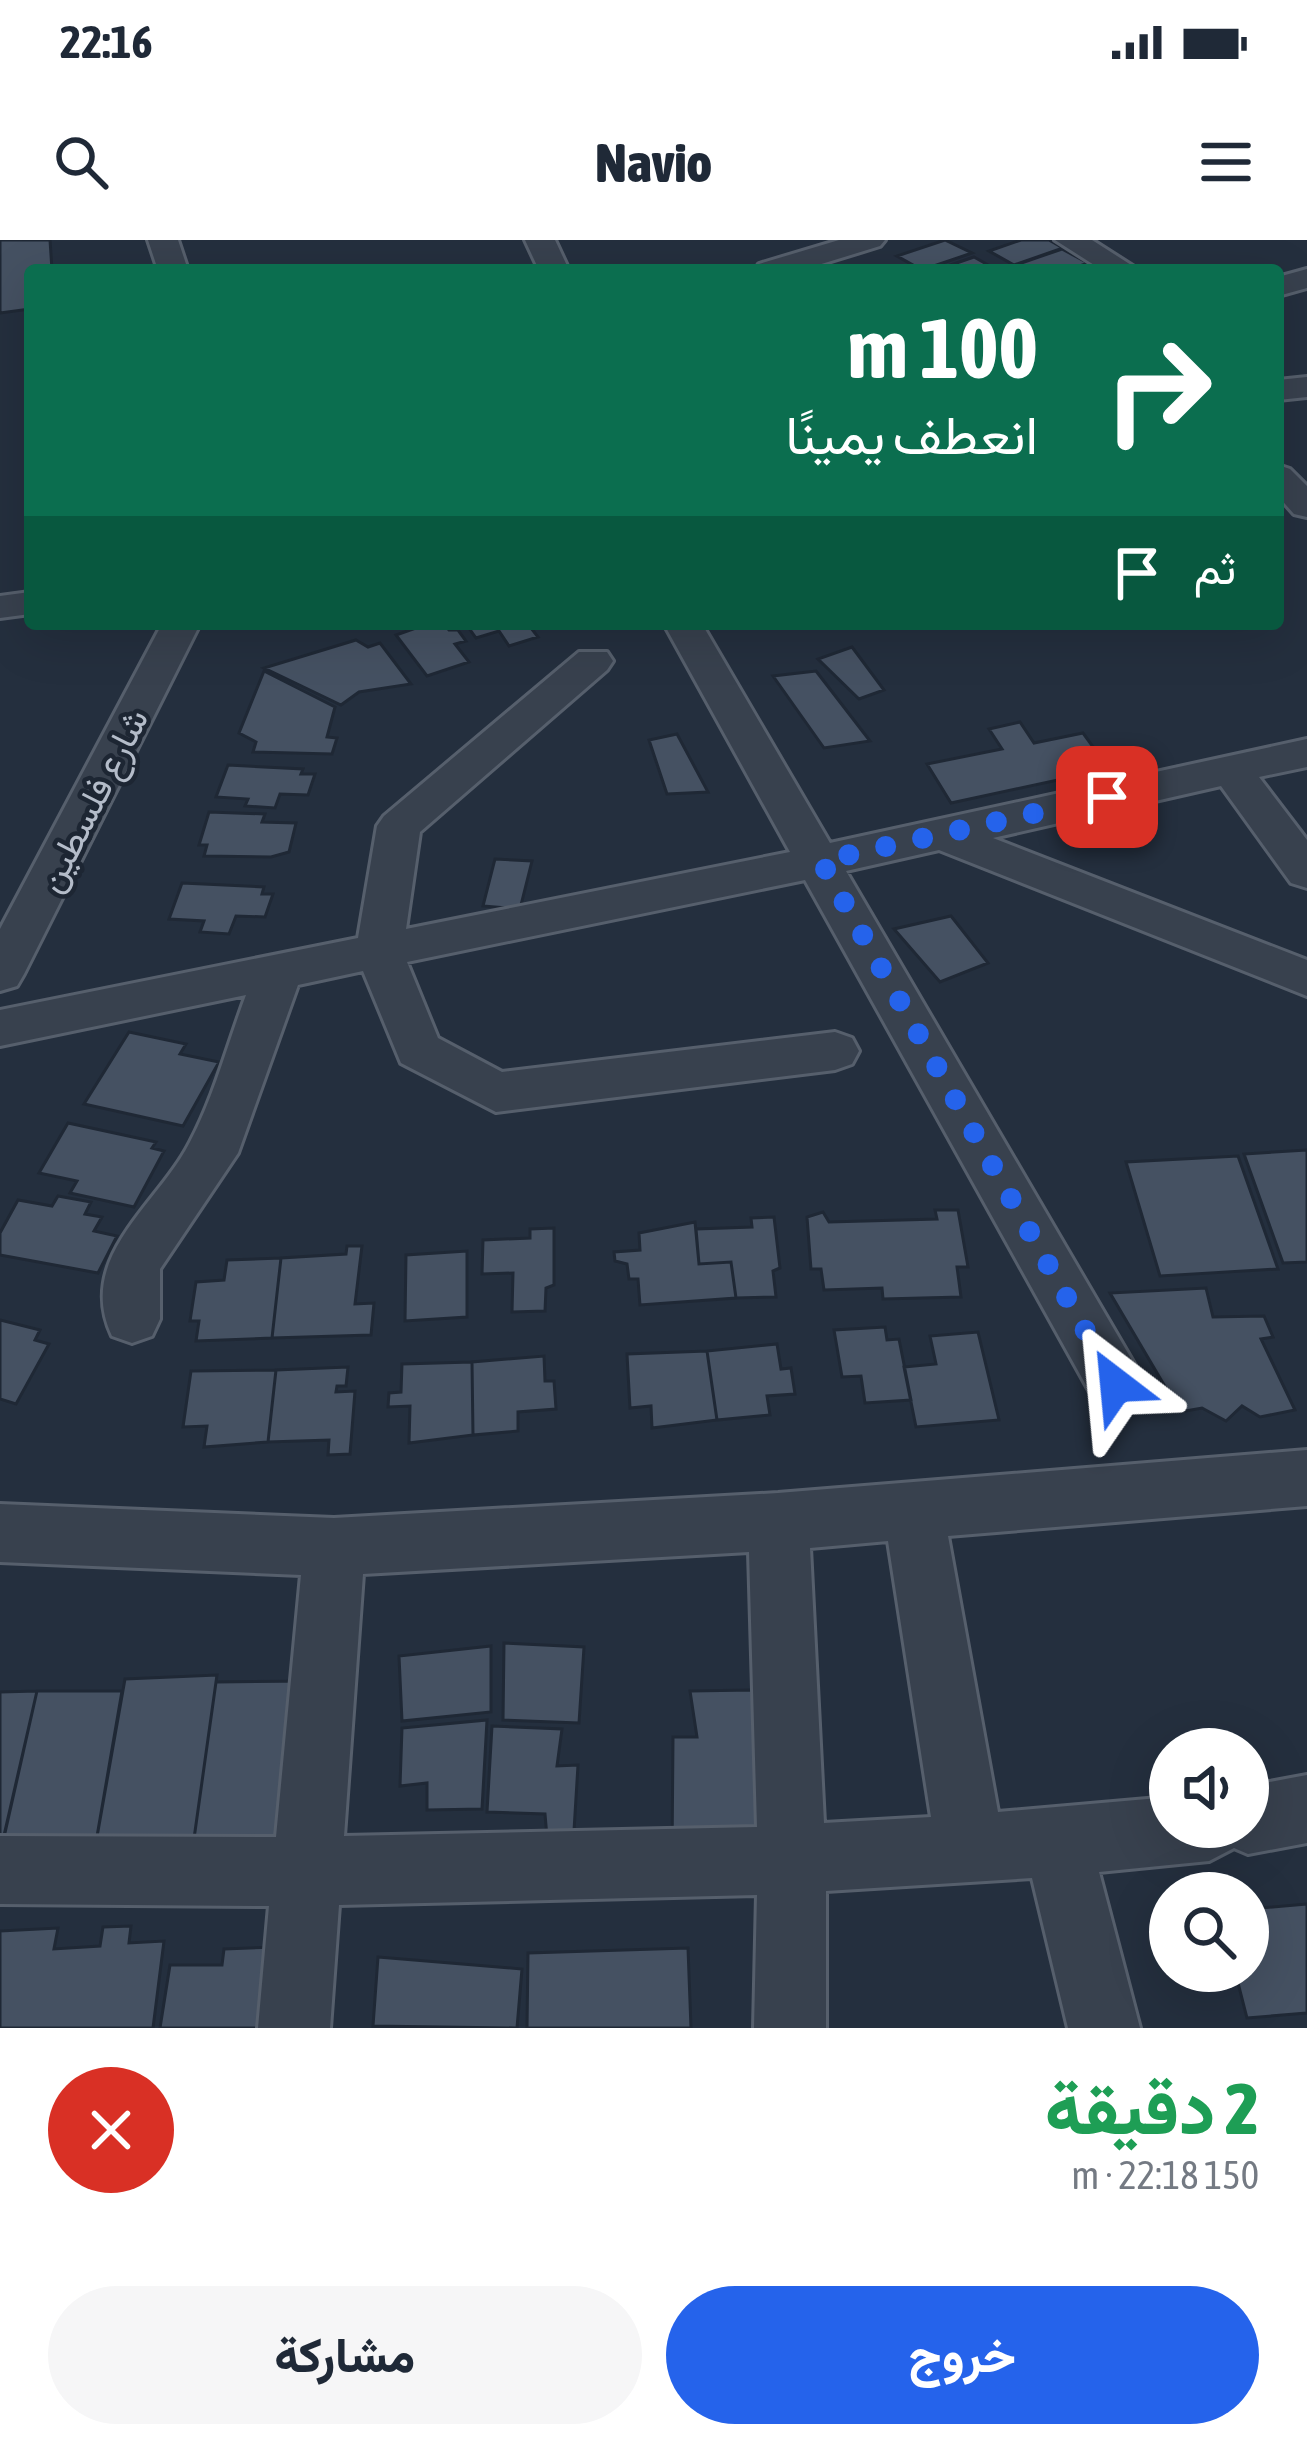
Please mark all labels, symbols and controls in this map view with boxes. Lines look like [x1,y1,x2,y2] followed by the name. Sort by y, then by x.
[60,16,153,68] text: 22:16
[48,129,114,195] icon: search
[1193,129,1259,195] icon: menu
[595,132,712,193] text: Navio
[848,300,1038,396] text: 100 m
[1080,312,1236,468] icon: right
[785,404,1038,465] text: انعطف يمينًا
[1104,540,1170,606] icon: arrive
[1194,542,1236,594] text: ثم
[28,701,160,901] street label: شارع فلسطين
[1056,746,1158,848] pin
[1074,764,1140,830] icon: arrive
[1053,1322,1179,1448] position arrow
[1149,1728,1269,1992] map controls
[1149,1728,1269,1848] button: sound
[1149,1872,1269,1992] button: search
[48,2067,174,2193] button: close
[1045,2067,1259,2149] text: 2 دقيقة
[1071,2153,1259,2197] text: 150 m · 22:18
[48,2286,642,2424] button: مشاركة
[666,2286,1259,2424] button: خروج

